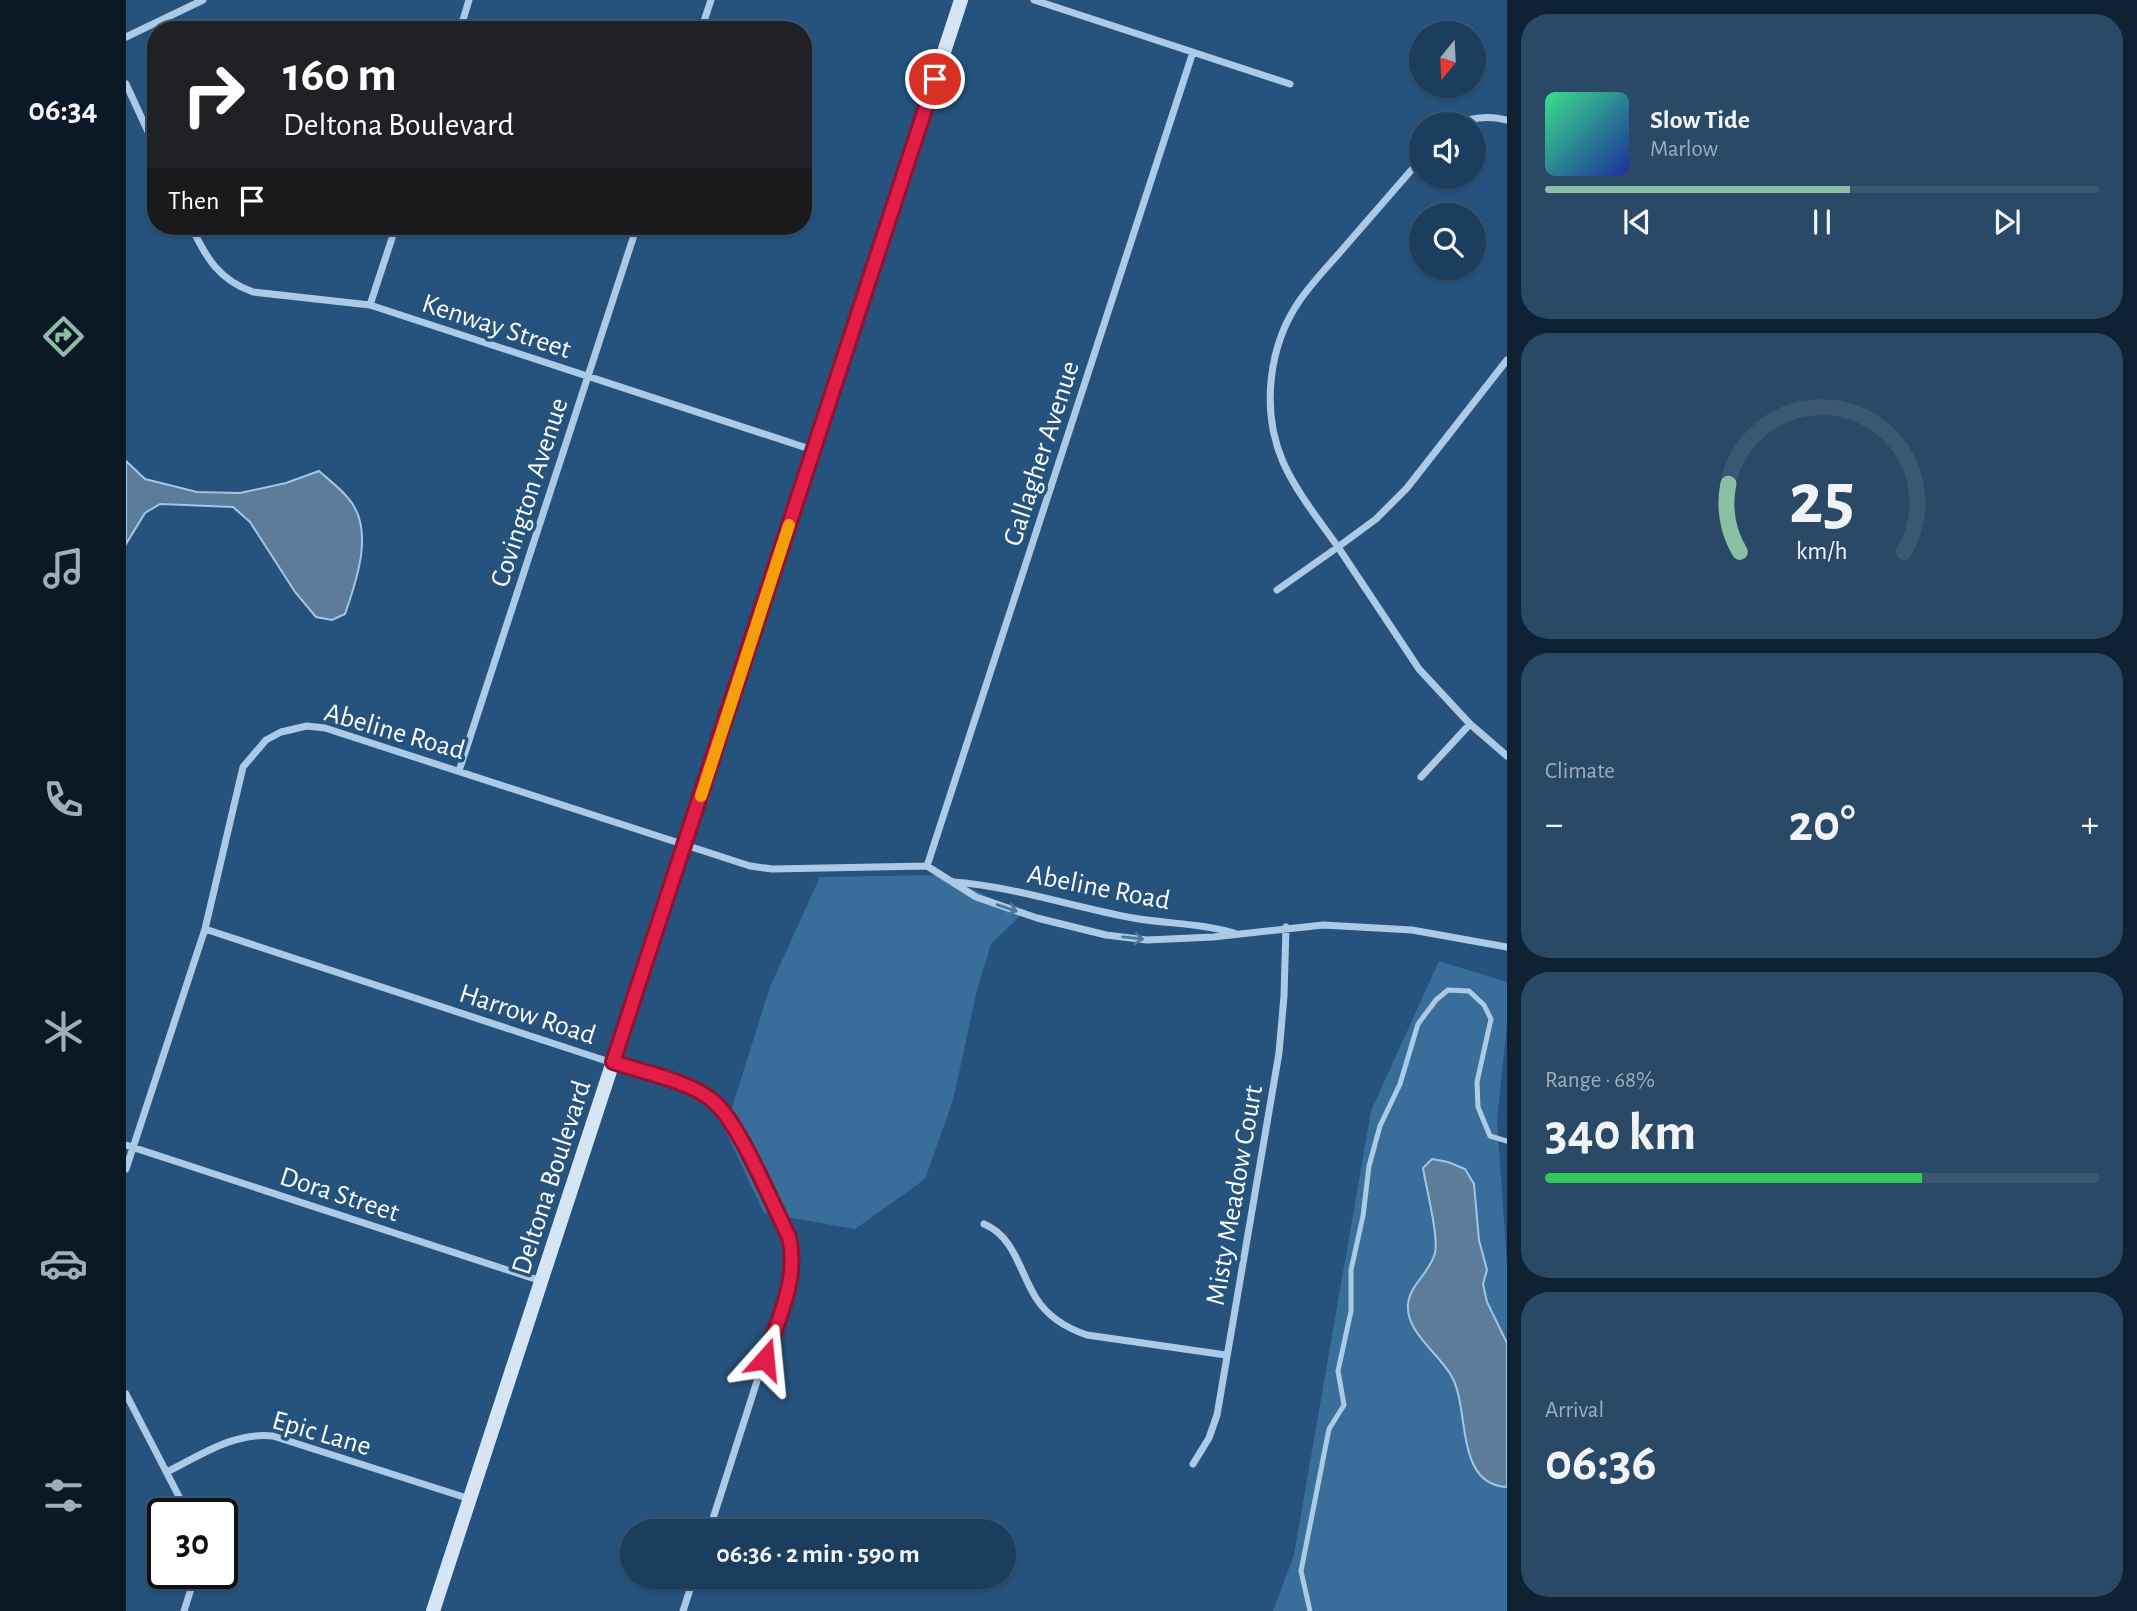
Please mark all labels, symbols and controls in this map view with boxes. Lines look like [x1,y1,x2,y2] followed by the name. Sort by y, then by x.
[1409,21,1486,98] north arrow
[1409,21,1486,280] map controls
[168,49,259,140] icon: right
[905,49,965,109] pin
[283,51,397,100] text: 160 m
[916,60,954,98] icon: arrive
[28,94,98,126] text: 06:34
[1650,107,1750,133] text: Slow Tide
[283,109,514,141] text: Deltona Boulevard
[1409,112,1486,189] button: sound
[1650,138,1718,161] text: Marlow
[233,182,271,220] icon: arrive
[168,188,219,214] text: Then
[1409,203,1486,280] button: search
[1618,203,1656,241] icon: previous
[1803,203,1841,241] icon: pause
[1988,203,2026,241] icon: next
[418,290,574,364] street label: Kenway Street
[39,312,88,361] icon: directions
[999,358,1085,550] street label: Gallagher Avenue
[486,395,574,591] street label: Covington Avenue
[1789,465,1855,538] text: 25
[1796,539,1848,564] text: km/h
[39,544,88,593] icon: music
[321,699,468,765] street label: Abeline Road
[1545,760,1615,783] text: Climate
[39,775,88,824] icon: phone
[1789,798,1855,850] text: 20°
[1545,806,1563,844] text: −
[2081,806,2099,844] text: +
[1025,860,1172,916] street label: Abeline Road
[996,902,1018,915] one-way arrow
[1121,932,1144,945] one-way arrow
[456,980,599,1050] street label: Harrow Road
[39,1007,88,1056] icon: climate
[1545,1069,1655,1092] text: Range · 68%
[507,1077,596,1278] street label: Deltona Boulevard
[1202,1083,1268,1308] street label: Misty Meadow Court
[1545,1107,1696,1159] text: 340 km
[276,1162,403,1227] street label: Dora Street
[39,1239,88,1288] icon: car
[728,1322,802,1396] position arrow
[1545,1399,1604,1422] text: Arrival
[269,1406,374,1461] street label: Epic Lane
[1545,1437,1657,1489] text: 06:36
[39,1471,88,1520] icon: filters
[147,1498,238,1589] speed limit sign: 30
[716,1541,920,1567] text: 06:36 · 2 min · 590 m

